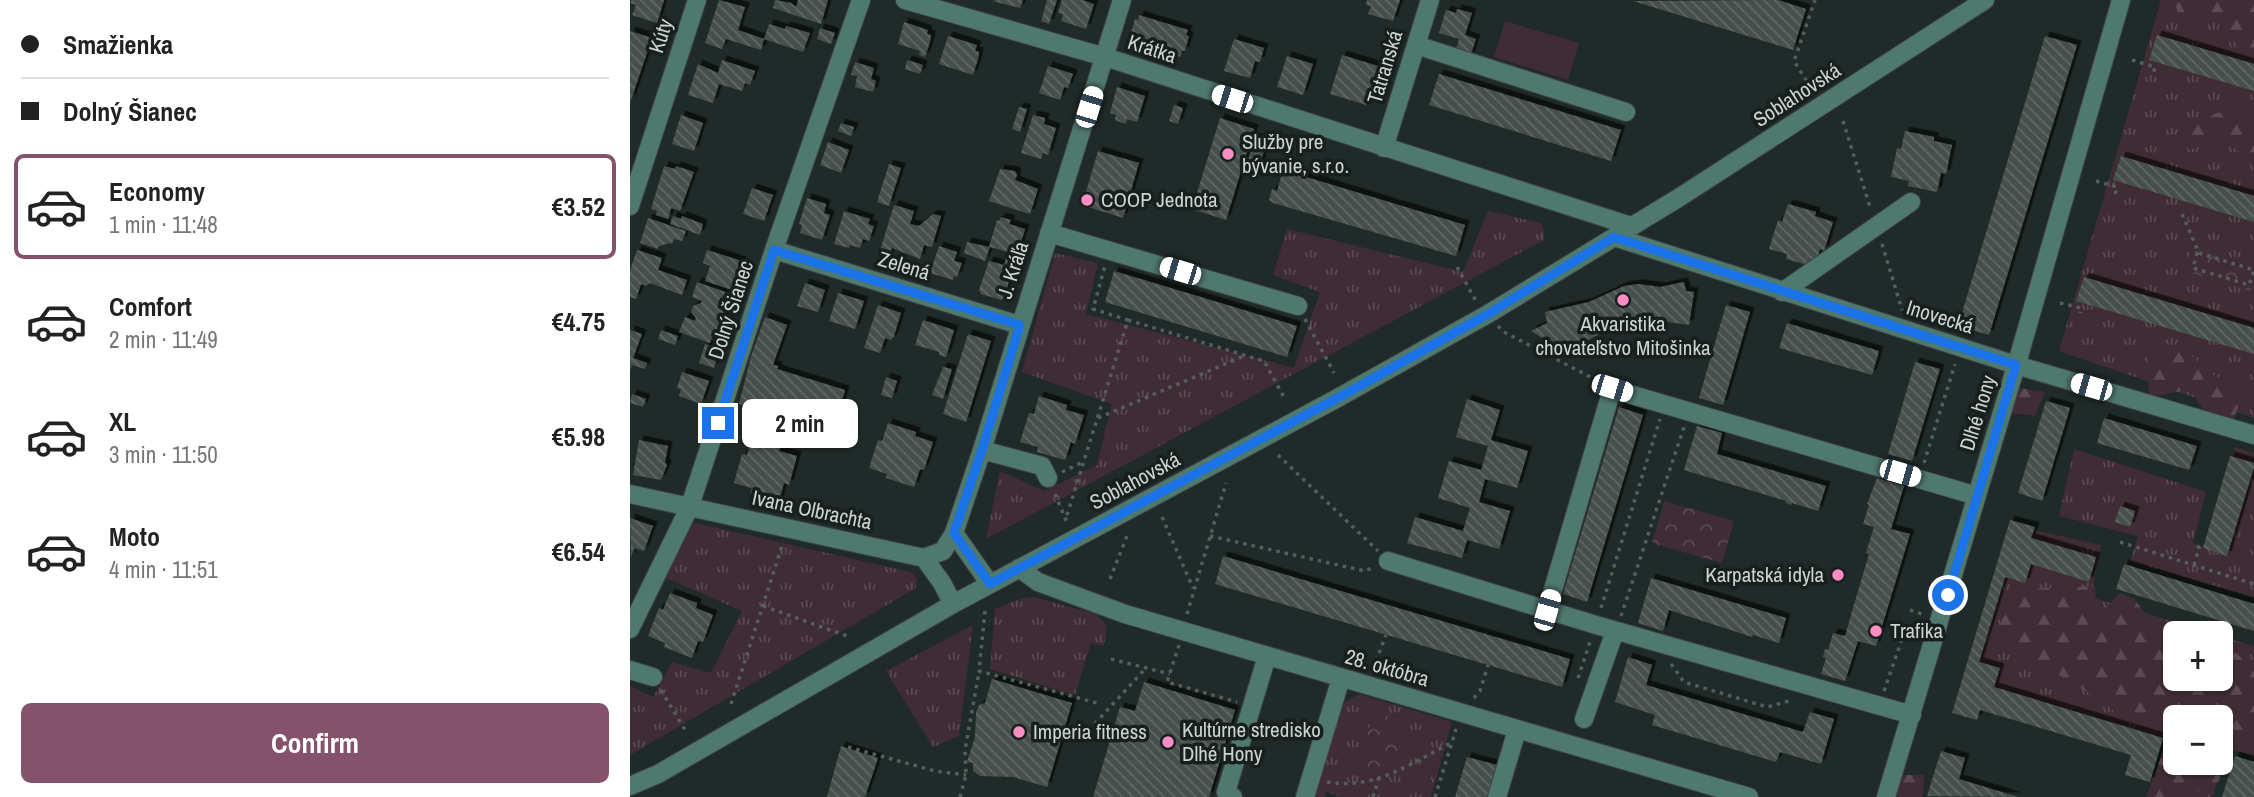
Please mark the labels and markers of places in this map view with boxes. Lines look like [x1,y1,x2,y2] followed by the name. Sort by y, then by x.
[1242,127,1349,180] place label: Služby pre bývanie, s.r.o.
[1220,146,1236,162] marker: Služby pre bývanie, s.r.o.
[1101,185,1218,214] place label: COOP Jednota
[1079,192,1095,208] marker: COOP Jednota
[1615,292,1631,308] marker: Akvaristika chovateľstvo Mitošinka
[1535,309,1711,362] place label: Akvaristika chovateľstvo Mitošinka
[1705,560,1824,589] place label: Karpatská idyla
[1830,567,1846,583] marker: Karpatská idyla
[1890,616,1943,645] place label: Trafika
[1868,623,1884,639] marker: Trafika
[1182,715,1321,768] place label: Kultúrne stredisko Dlhé Hony
[1033,717,1147,746] place label: Imperia fitness
[1011,724,1027,740] marker: Imperia fitness
[1160,734,1176,750] marker: Kultúrne stredisko Dlhé Hony

